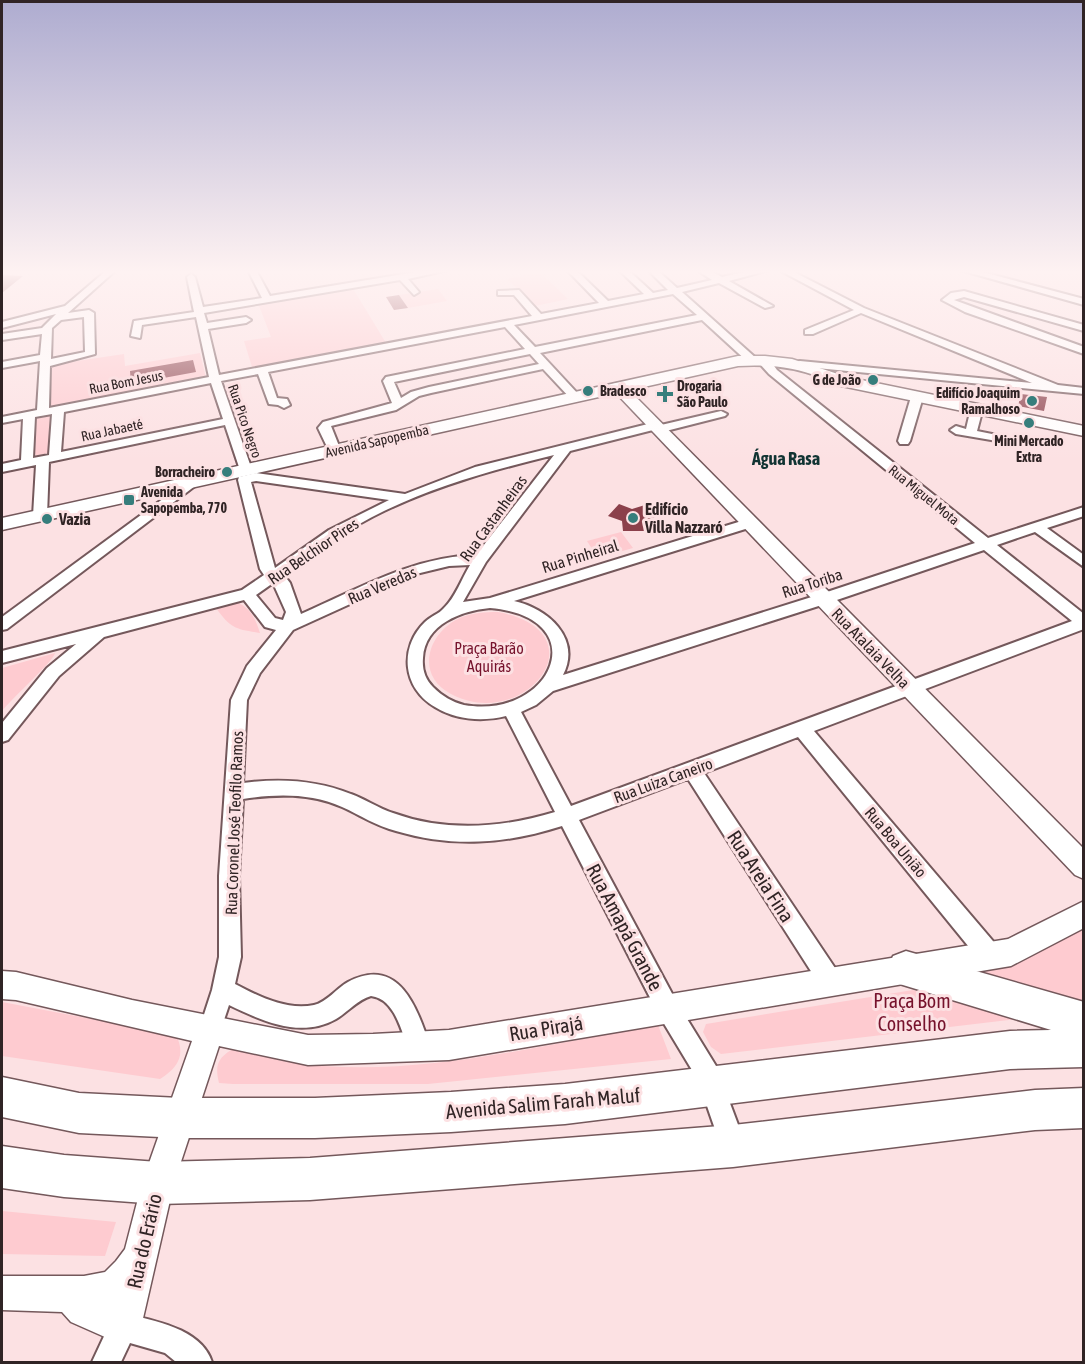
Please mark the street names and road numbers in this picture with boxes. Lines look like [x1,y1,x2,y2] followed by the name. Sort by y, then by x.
[88,367,164,397] street label: Rua Bom Jesus
[225,382,265,460] street label: Rua Pico Negro
[80,416,144,444] street label: Rua Jabaeté
[324,421,430,461] street label: Avenida Sapopemba
[886,462,962,528] street label: Rua Miguel Mota
[456,471,530,564] street label: Rua Castanheiras
[264,514,362,588] street label: Rua Belchior Pires
[540,536,621,576] street label: Rua Pinheiral
[345,562,419,607] street label: Rua Veredas
[780,565,844,601] street label: Rua Toriba
[828,604,914,692] street label: Rua Atalaia Velha
[222,730,246,915] street label: Rua Coronel José Teofilo Ramos
[611,754,715,806] street label: Rua Luiza Caneiro
[861,803,931,881] street label: Rua Boa União
[723,826,799,926] street label: Rua Areia Fina
[582,860,668,994] street label: Rua Amapá Grande
[507,1011,585,1045] street label: Rua Pirajá
[445,1083,642,1123] street label: Avenida Salim Farah Maluf
[122,1191,166,1291] street label: Rua do Erário

